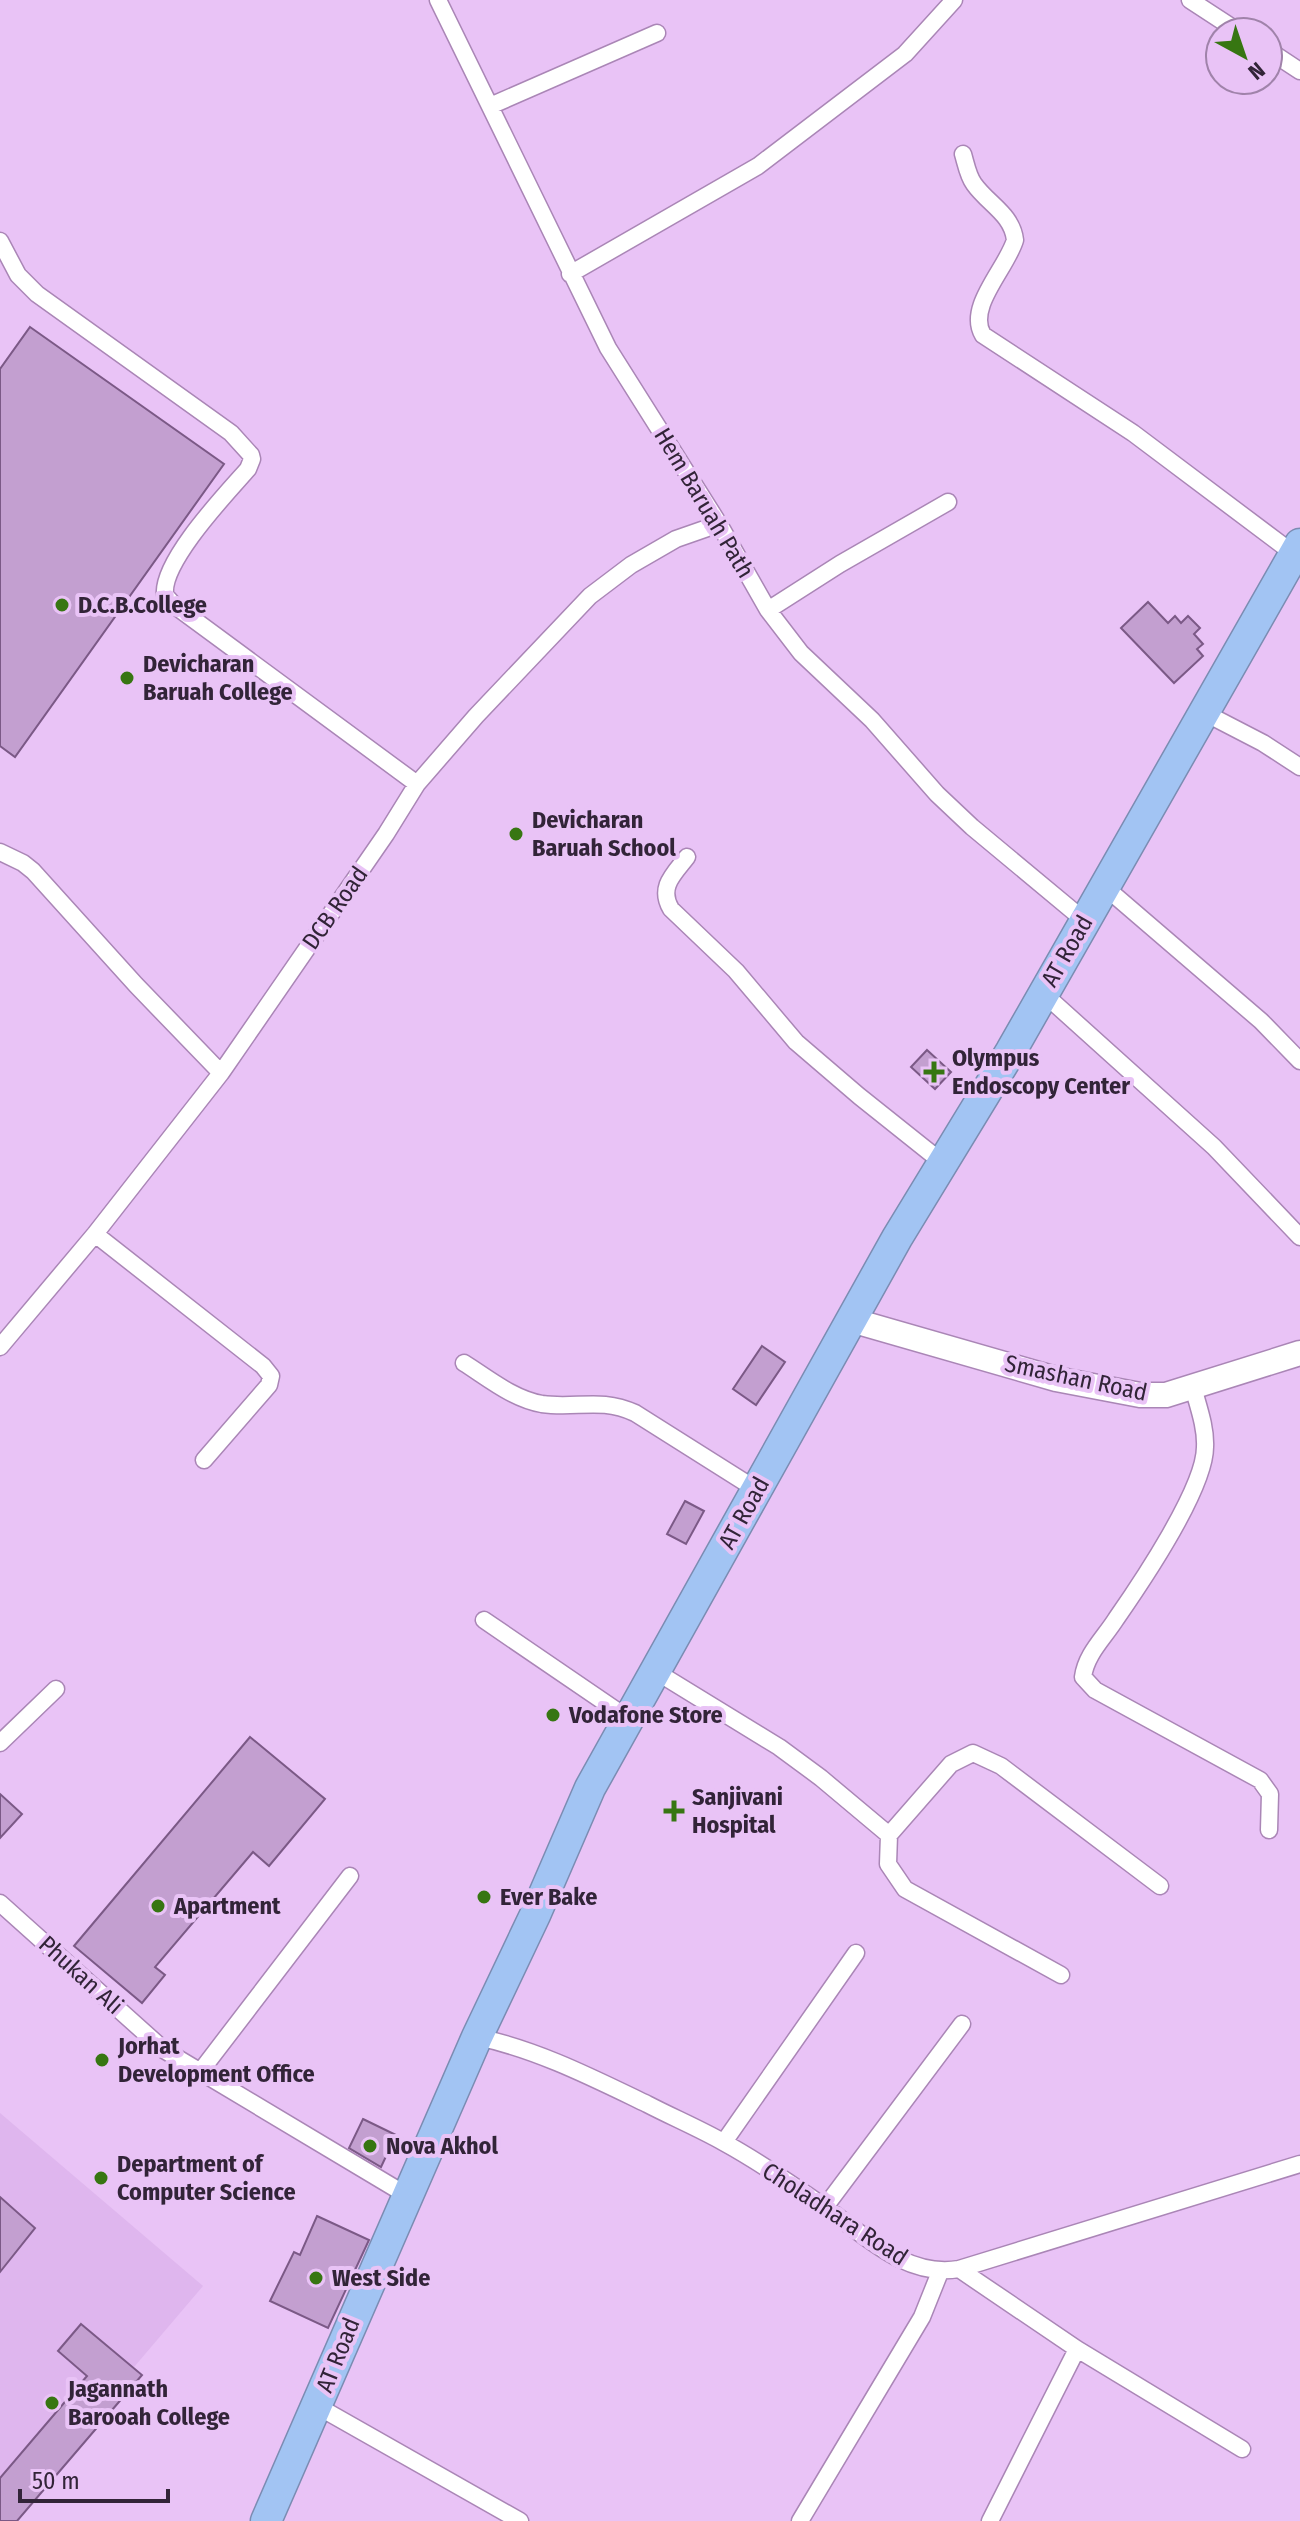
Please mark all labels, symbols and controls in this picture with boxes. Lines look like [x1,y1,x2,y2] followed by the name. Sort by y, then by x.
[1204,16,1284,96] north arrow
[1243,56,1270,86] text: N
[648,423,760,583] street label: Hem Baruah Path
[78,591,207,619] place label: D.C.B.College
[53,596,71,614] marker: D.C.B.College
[143,650,293,706] place label: Devicharan Baruah College
[118,669,136,687] marker: Devicharan Baruah College
[532,806,676,862] place label: Devicharan Baruah School
[507,825,525,843] marker: Devicharan Baruah School
[296,861,374,955] street label: DCB Road
[1035,910,1099,992] street label: AT Road
[952,1044,1130,1100] place label: Olympus Endoscopy Center
[923,1061,945,1083] marker: Olympus Endoscopy Center
[1002,1349,1150,1407] street label: Smashan Road
[713,1472,775,1554] street label: AT Road
[568,1701,723,1729] place label: Vodafone Store
[544,1706,562,1724] marker: Vodafone Store
[692,1783,783,1839] place label: Sanjivani Hospital
[663,1800,685,1822] marker: Sanjivani Hospital
[500,1883,597,1911] place label: Ever Bake
[475,1888,493,1906] marker: Ever Bake
[173,1892,281,1920] place label: Apartment
[149,1897,167,1915] marker: Apartment
[33,1930,129,2020] street label: Phukan Ali
[117,2032,315,2088] place label: Jorhat Development Office
[93,2051,111,2069] marker: Jorhat Development Office
[386,2132,498,2160] place label: Nova Akhol
[361,2137,379,2155] marker: Nova Akhol
[117,2150,296,2206] place label: Department of Computer Science
[757,2157,913,2271] street label: Choladhara Road
[92,2169,110,2187] marker: Department of Computer Science
[332,2264,430,2292] place label: West Side
[307,2269,325,2287] marker: West Side
[310,2314,366,2396] street label: AT Road
[67,2375,230,2431] place label: Jagannath Barooah College
[43,2394,61,2412] marker: Jagannath Barooah College
[20,2453,168,2503] scale bar
[32,2467,80,2495] text: 50 m

